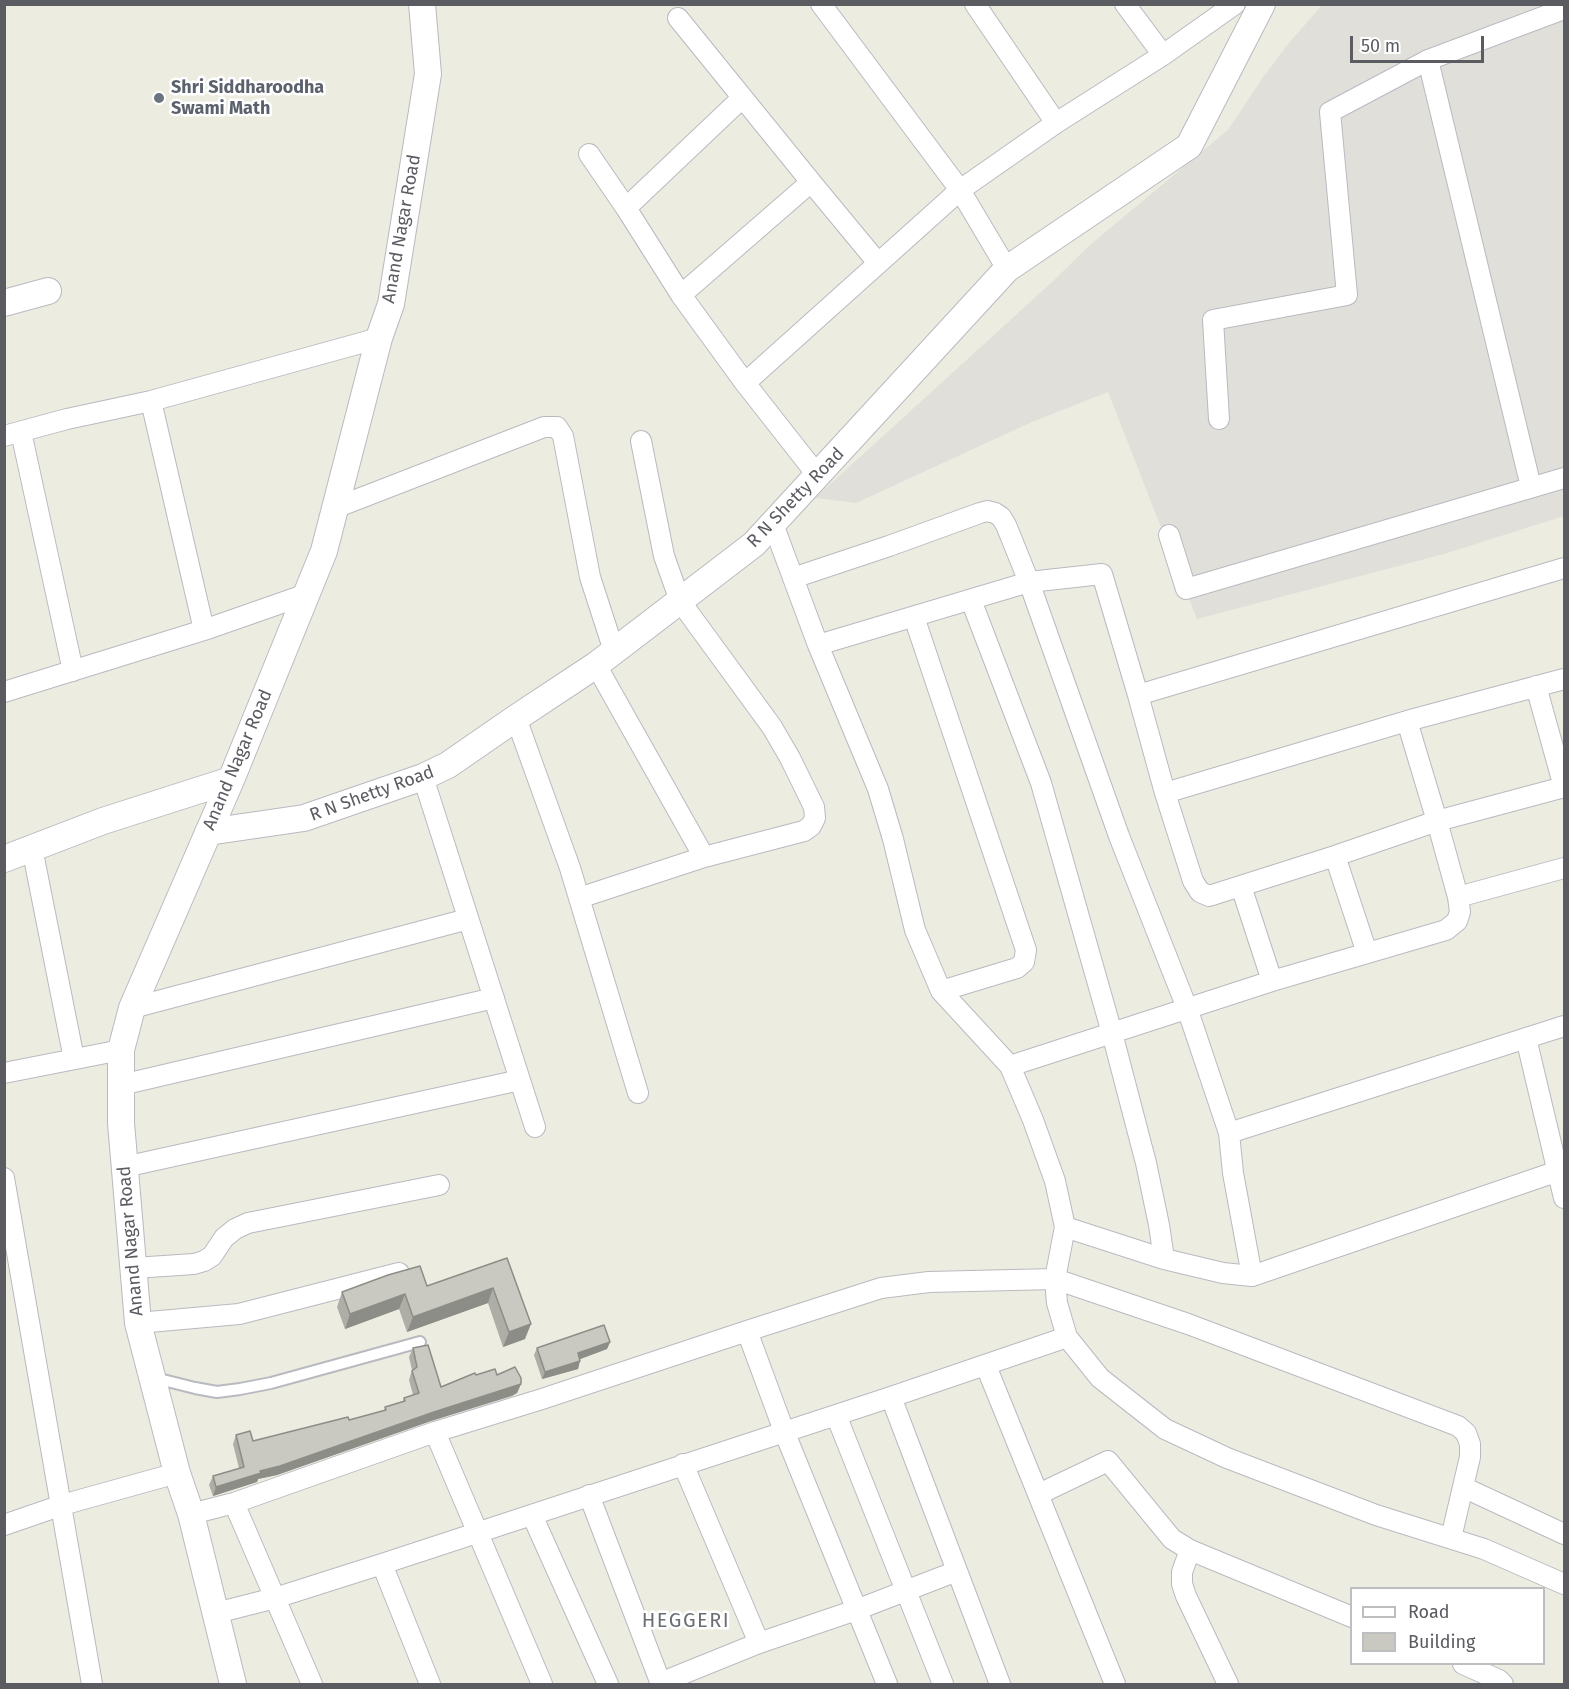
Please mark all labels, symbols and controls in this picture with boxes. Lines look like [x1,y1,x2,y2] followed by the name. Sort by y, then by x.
[1353,24,1486,62] scale bar
[1361,35,1400,57] text: 50 m
[171,77,324,119] place label: Shri Siddharoodha Swami Math
[152,91,166,105] marker: Shri Siddharoodha Swami Math
[378,153,426,305] street label: Anand Nagar Road
[743,443,849,553] street label: R N Shetty Road
[199,686,277,834] street label: Anand Nagar Road
[307,761,437,827] street label: R N Shetty Road
[114,1165,148,1317] street label: Anand Nagar Road
[1350,1587,1545,1665] legend
[1408,1601,1450,1623] text: Road
[642,1609,730,1633] district label: HEGGERI
[1408,1631,1475,1653] text: Building

